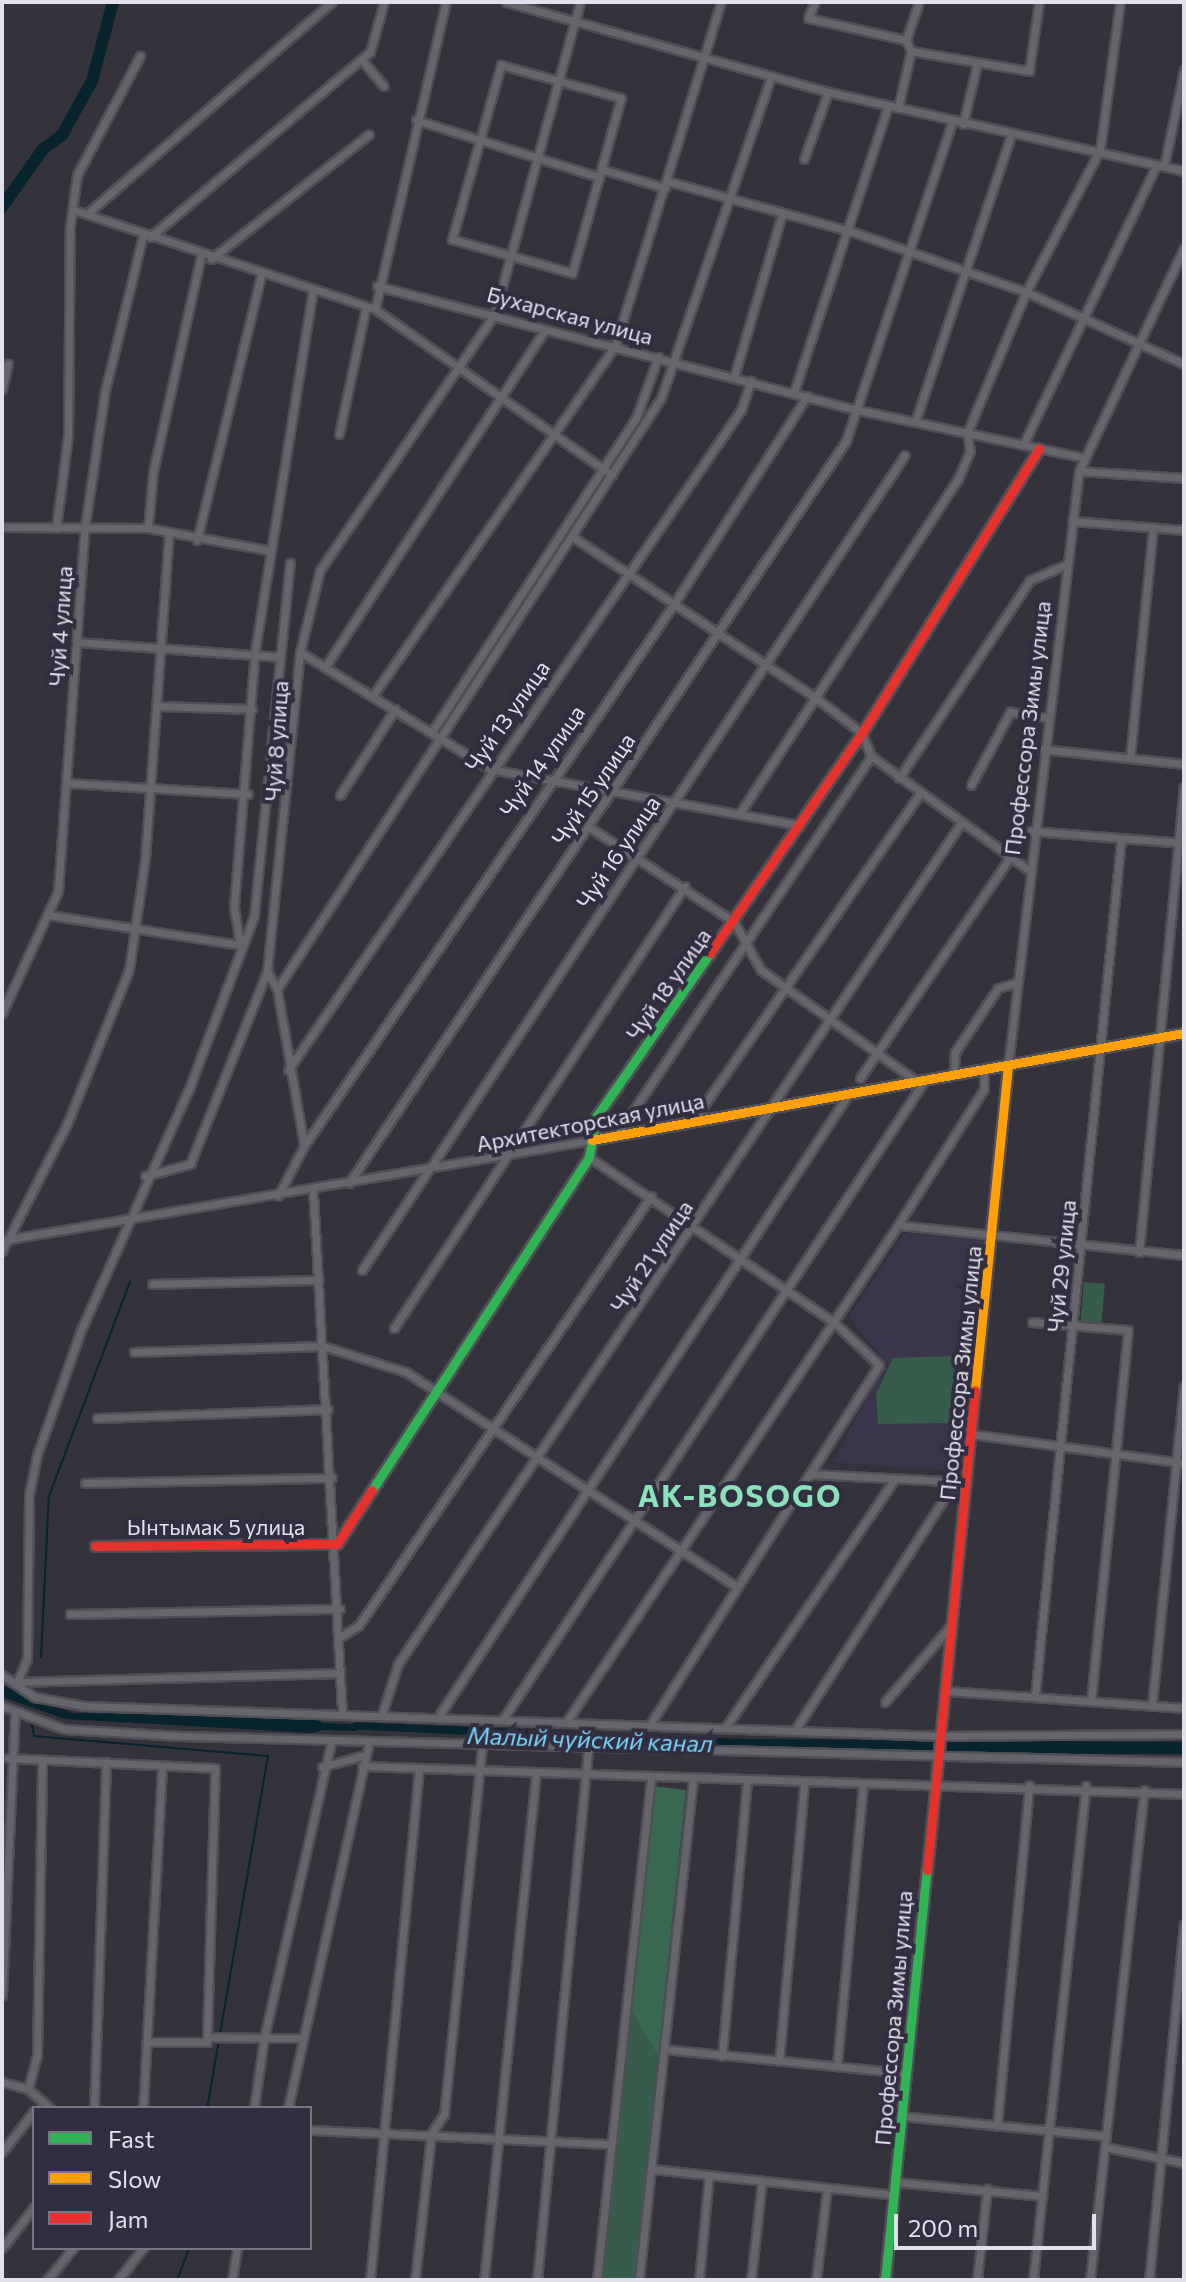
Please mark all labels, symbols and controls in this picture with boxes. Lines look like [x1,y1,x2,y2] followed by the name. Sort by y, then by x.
[484,280,656,350] street label: Бухарская улица
[43,565,77,687] street label: Чуй 4 улица
[998,599,1056,857] street label: Профессора Зимы улица
[459,655,555,777] street label: Чуй 13 улица
[259,680,293,802] street label: Чуй 8 улица
[494,700,590,822] street label: Чуй 14 улица
[546,728,640,850] street label: Чуй 15 улица
[571,791,665,913] street label: Чуй 16 улица
[620,923,716,1045] street label: Чуй 18 улица
[474,1087,706,1157] street label: Архитекторская улица
[604,1195,698,1317] street label: Чуй 21 улица
[1041,1198,1081,1334] street label: Чуй 29 улица
[933,1244,987,1502] street label: Профессора Зимы улица
[638,1477,842,1513] district label: AK-BOSOGO
[127,1514,305,1540] street label: Ынтымак 5 улица
[467,1720,713,1758] water label: Малый чуйский канал
[869,1889,917,2147] street label: Профессора Зимы улица
[32,2106,312,2250] legend
[108,2124,155,2153] text: Fast
[108,2164,161,2193] text: Slow
[898,2198,1100,2248] scale bar
[108,2204,148,2233] text: Jam
[908,2213,978,2242] text: 200 m

